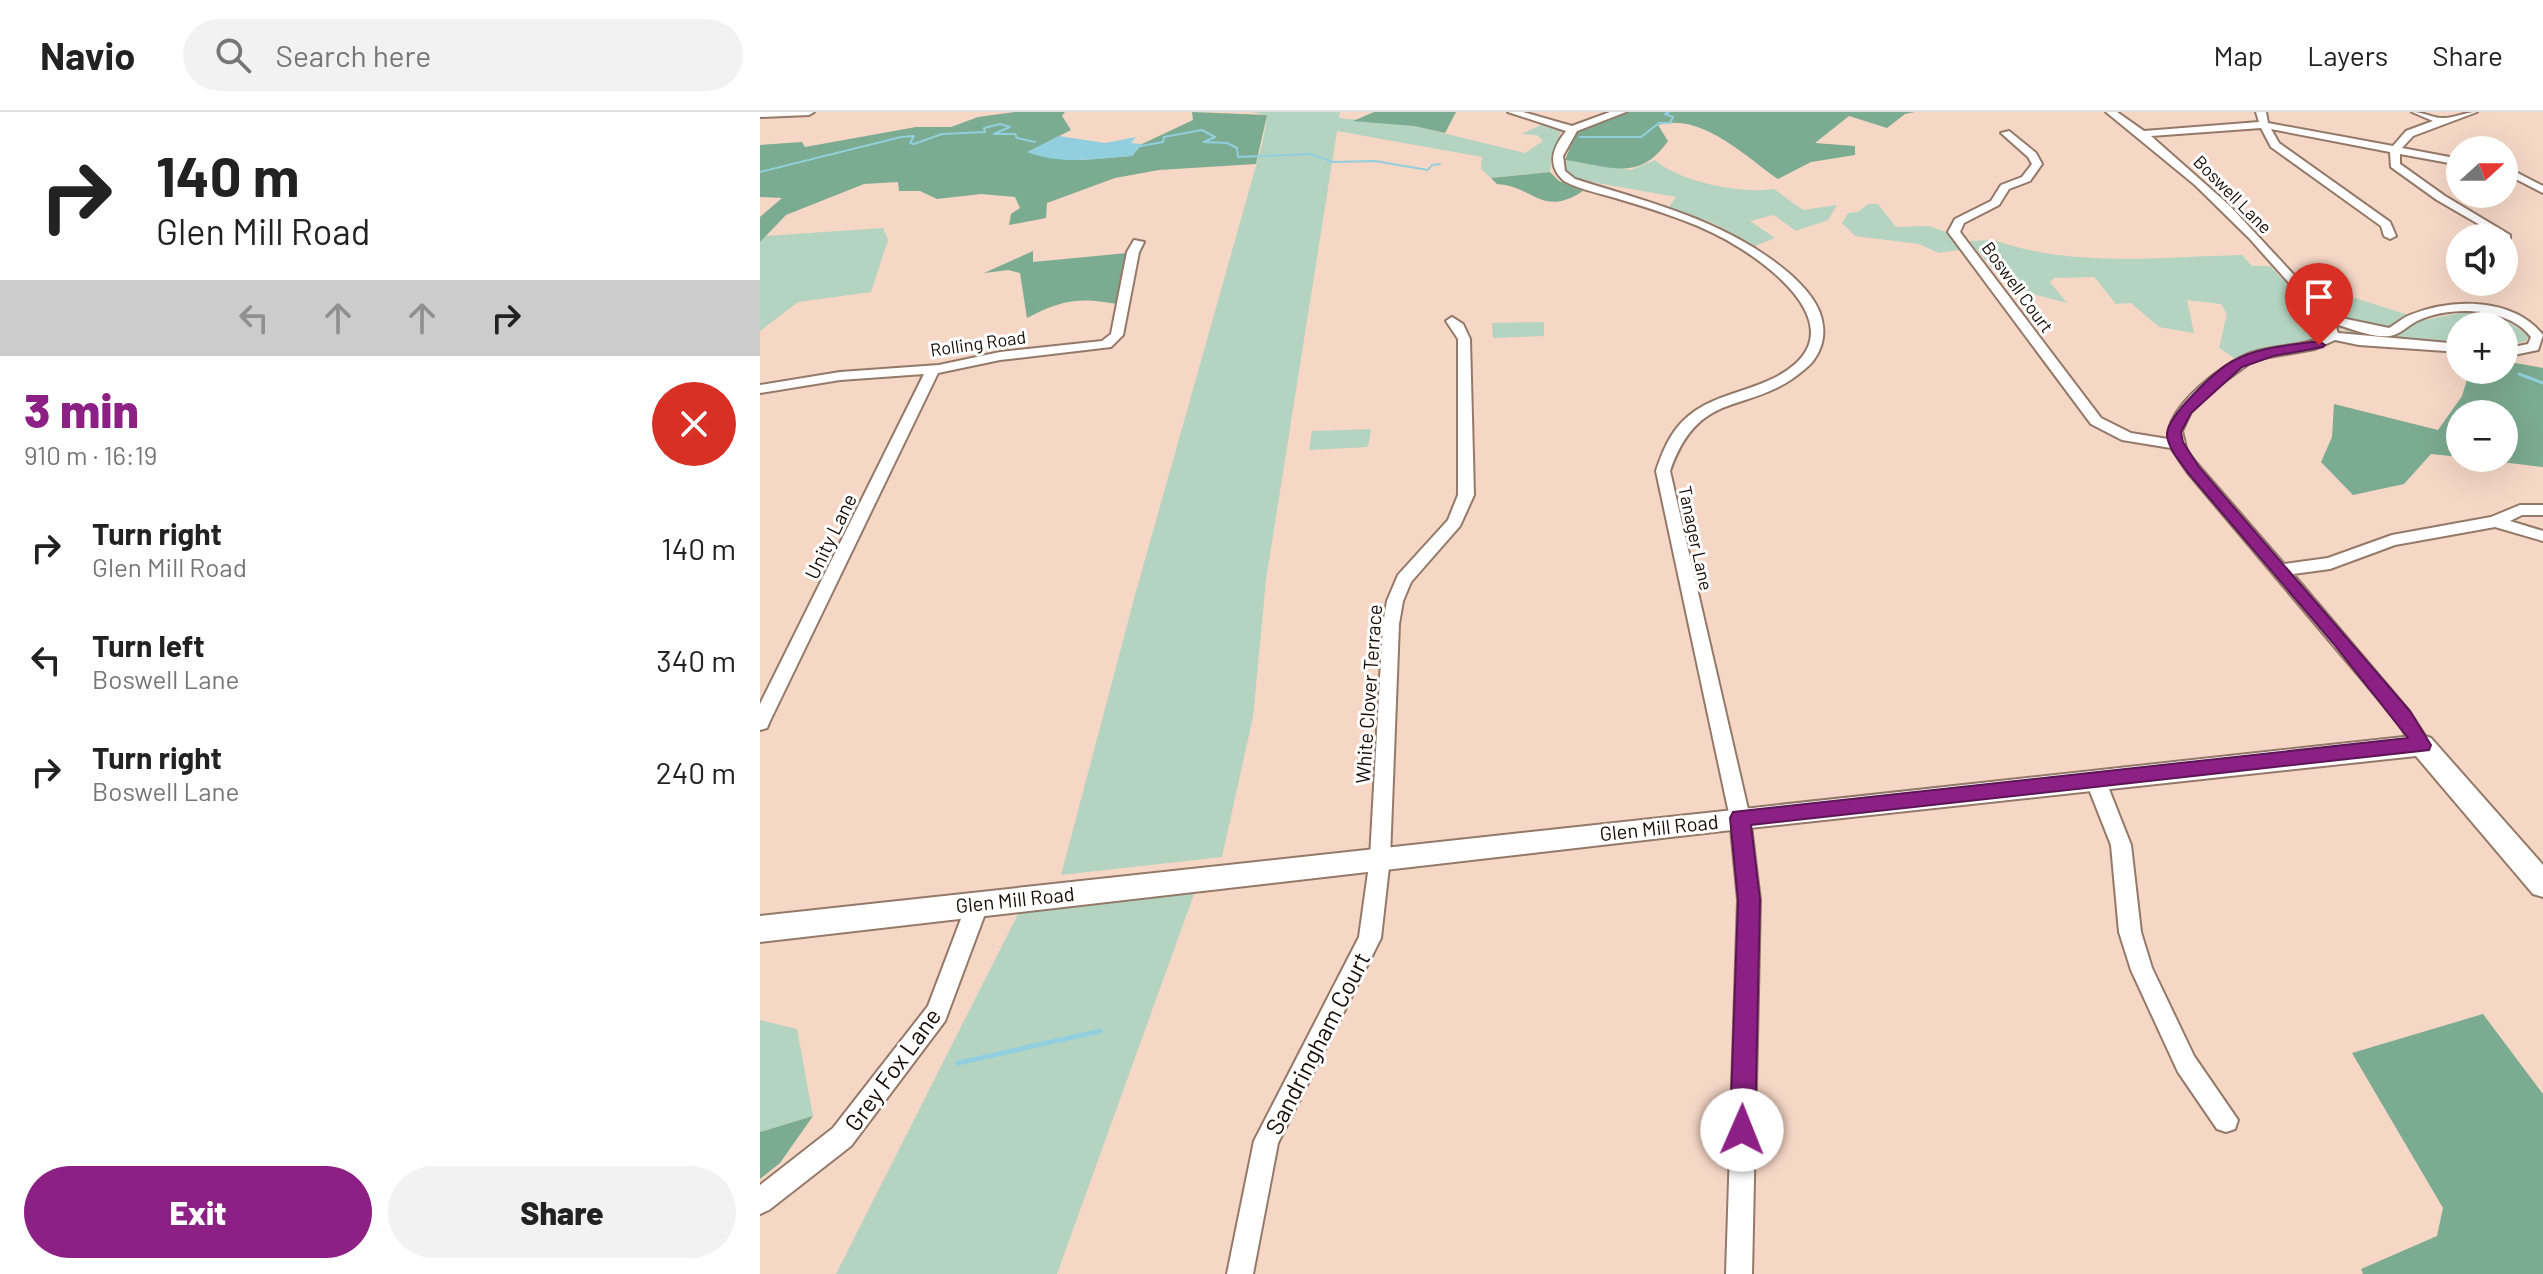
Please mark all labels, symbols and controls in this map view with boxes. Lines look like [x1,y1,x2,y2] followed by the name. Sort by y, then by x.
[183,19,743,91] search box
[40,32,135,78] text: Navio
[211,33,255,77] icon: search
[275,37,431,73] text: Search here
[2213,38,2263,72] text: Map
[2307,38,2388,72] text: Layers
[2432,38,2503,72] text: Share
[2446,136,2518,208] north arrow
[2446,136,2518,472] map controls
[156,141,300,208] text: 140 m
[24,144,128,248] icon: right
[2189,150,2277,238] street label: Boswell Lane
[156,209,370,252] text: Glen Mill Road
[2446,224,2518,296] button: sound
[1978,237,2058,337] street label: Boswell Court
[2285,263,2353,345] pin
[2297,275,2341,319] icon: arrive
[232,296,276,340] icon: left
[316,296,360,340] icon: ahead
[400,296,444,340] icon: ahead
[484,296,528,340] icon: right
[2446,312,2518,384] button: +
[929,325,1027,361] street label: Rolling Road
[24,380,139,438] text: 3 min
[652,382,736,466] button: close
[2446,400,2518,472] button: −
[24,439,157,470] text: 910 m · 16:19
[1674,484,1718,592] street label: Tanager Lane
[799,489,861,583] street label: Unity Lane
[92,515,222,551] text: Turn right
[24,526,68,570] icon: right
[661,530,736,566] text: 140 m
[92,551,247,582] text: Glen Mill Road
[1350,603,1386,785] street label: White Clover Terrace
[92,627,205,663] text: Turn left
[24,638,68,682] icon: left
[656,642,736,678] text: 340 m
[92,663,239,694] text: Boswell Lane
[92,739,222,775] text: Turn right
[24,750,68,794] icon: right
[656,754,736,790] text: 240 m
[92,775,239,806] text: Boswell Lane
[1599,809,1719,845] street label: Glen Mill Road
[955,881,1075,917] street label: Glen Mill Road
[1258,947,1376,1139] street label: Sandringham Court
[838,1002,946,1136] street label: Grey Fox Lane
[1700,1088,1784,1172] position arrow
[24,1166,372,1258] button: Exit
[388,1166,736,1258] button: Share

